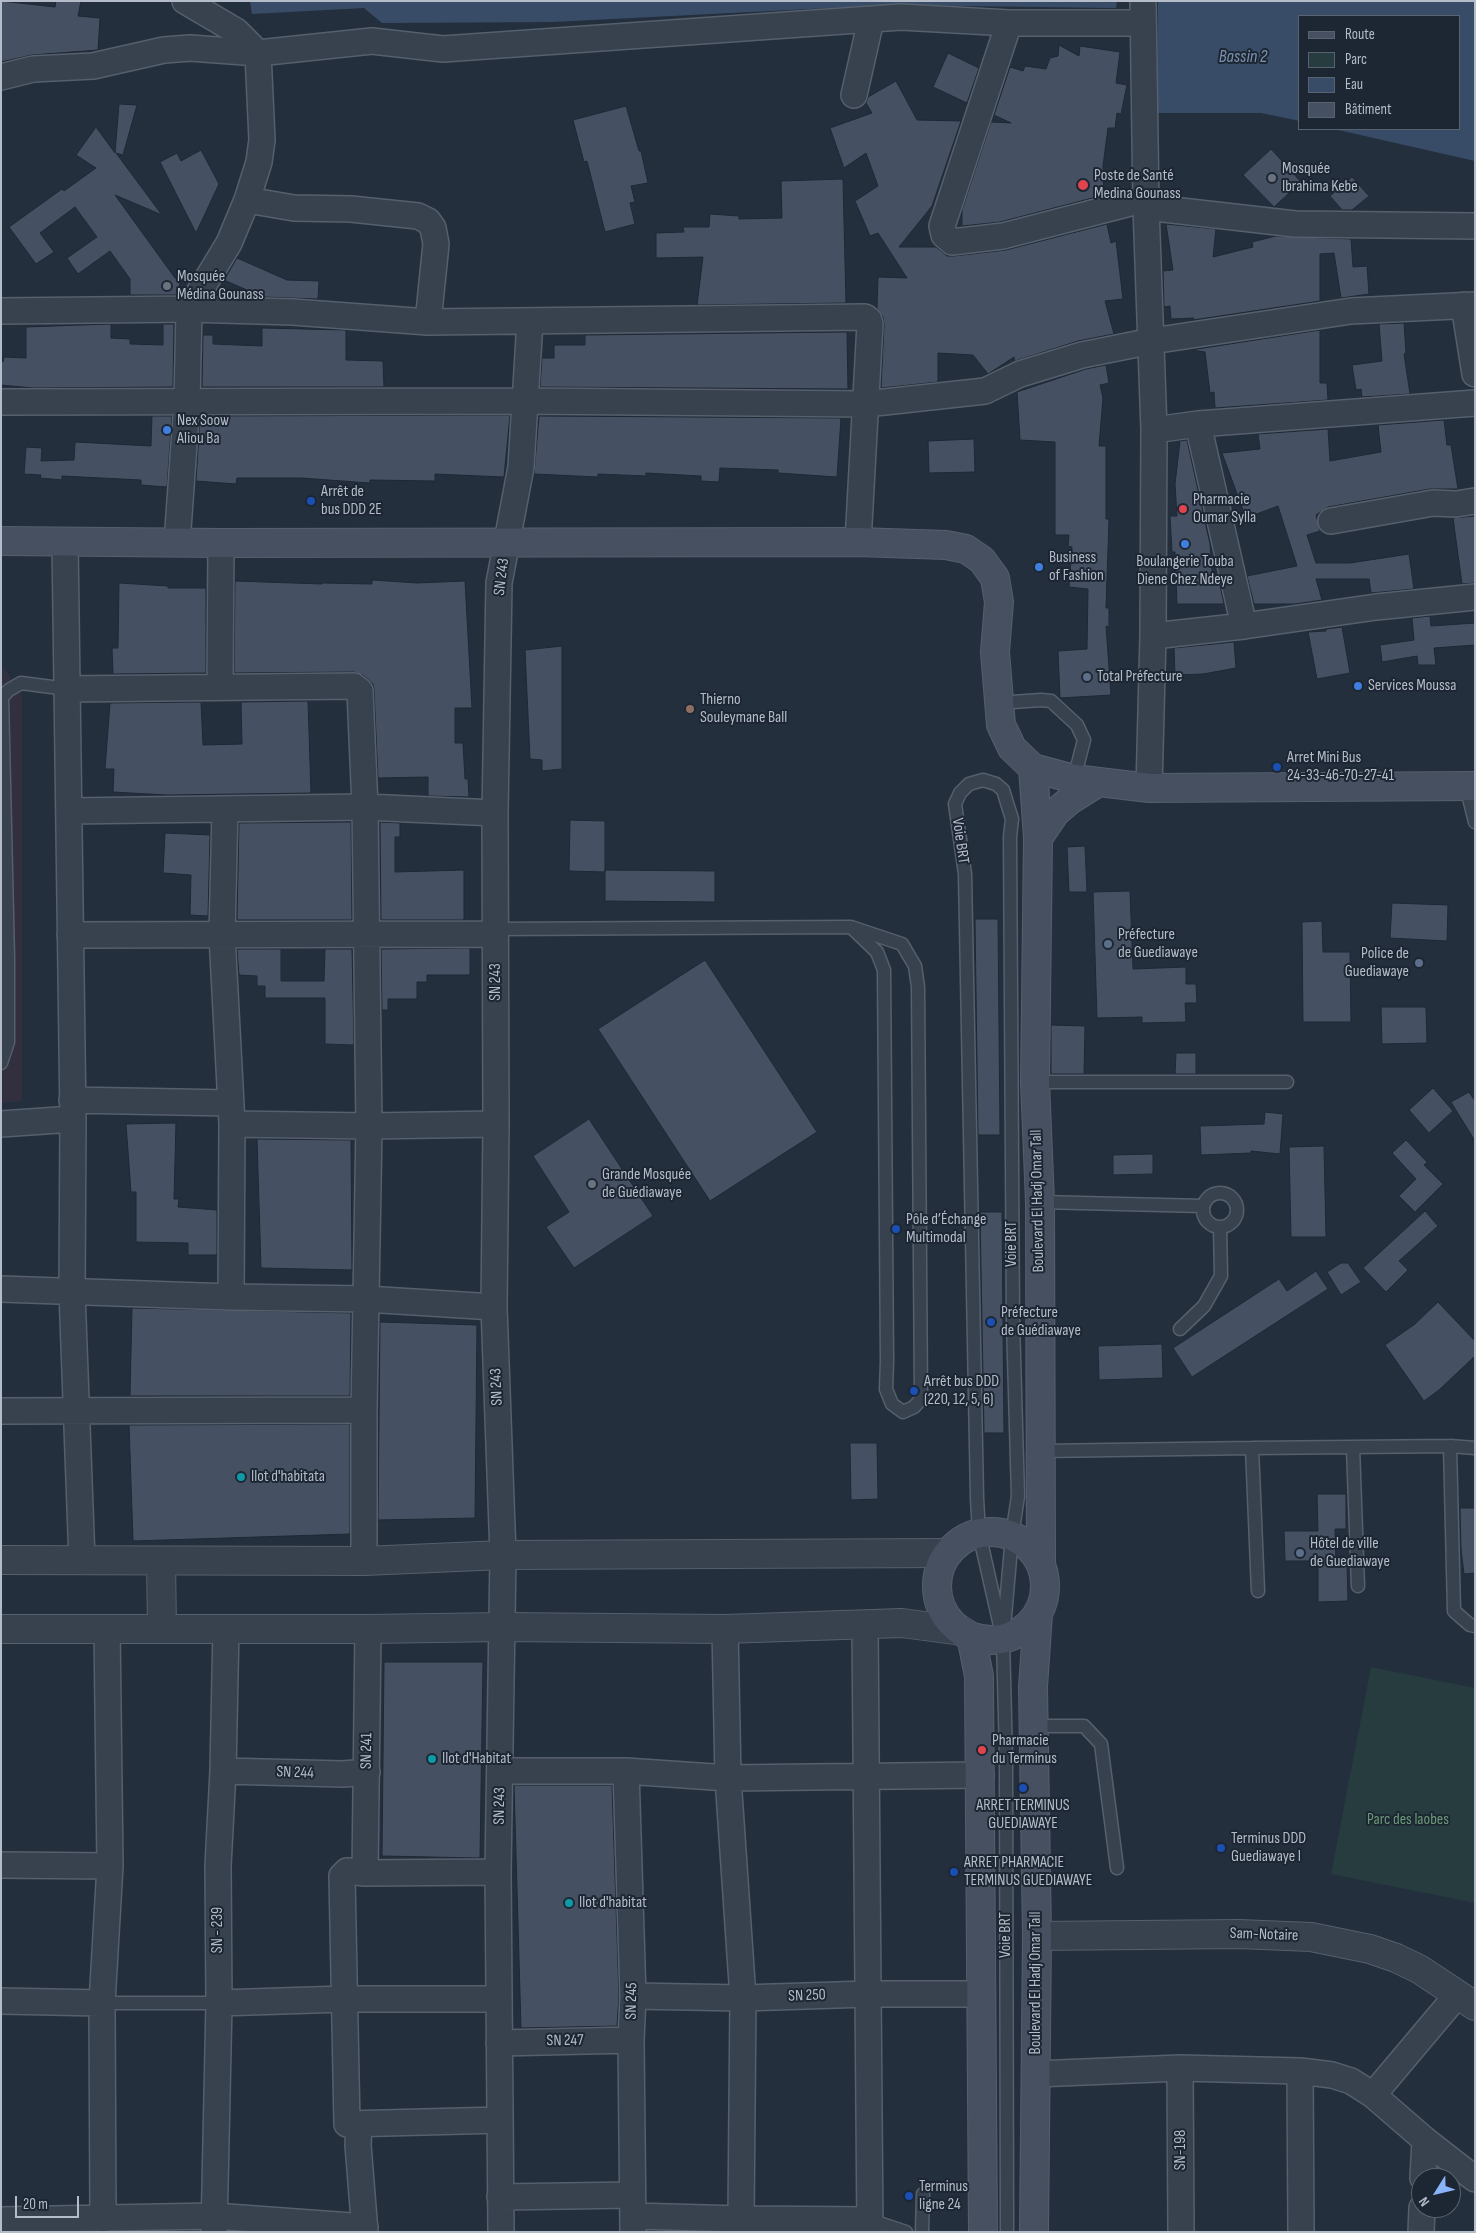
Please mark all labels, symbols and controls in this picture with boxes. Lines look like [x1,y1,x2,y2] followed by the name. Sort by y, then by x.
[1298,15,1461,130] legend
[1345,25,1375,44] text: Route
[1219,46,1267,68] water label: Bassin 2
[1345,50,1367,69] text: Parc
[1345,75,1363,94] text: Eau
[1345,100,1392,119] text: Bâtiment
[1282,159,1358,197] place label: Mosquée Ibrahima Kebe
[1094,166,1181,204] place label: Poste de Santé Medina Gounass
[1266,172,1278,184] marker: Mosquée Ibrahima Kebe
[1076,178,1090,192] marker: Poste de Santé Medina Gounass
[177,267,264,305] place label: Mosquée Médina Gounass
[161,280,173,292] marker: Mosquée Médina Gounass
[177,411,229,449] place label: Nex Soow Aliou Ba
[161,424,173,436] marker: Nex Soow Aliou Ba
[321,482,382,520] place label: Arrêt de bus DDD 2E
[1193,490,1256,528] place label: Pharmacie Oumar Sylla
[305,495,317,507] marker: Arrêt de bus DDD 2E
[1177,503,1189,515] marker: Pharmacie Oumar Sylla
[1179,538,1191,550] marker: Boulangerie Touba Diene Chez Ndeye
[1049,548,1104,586] place label: Business of Fashion
[1136,552,1234,590] place label: Boulangerie Touba Diene Chez Ndeye
[490,557,514,597] street label: SN 243
[1033,561,1045,573] marker: Business of Fashion
[1097,667,1182,687] place label: Total Préfecture
[1081,671,1093,683] marker: Total Préfecture
[1368,676,1456,696] place label: Services Moussa
[1352,680,1364,692] marker: Services Moussa
[700,690,787,728] place label: Thierno Souleymane Ball
[684,703,696,715] marker: Thierno Souleymane Ball
[1287,748,1394,786] place label: Arret Mini Bus 24-33-46-70-27-41
[1271,761,1283,773] marker: Arret Mini Bus 24-33-46-70-27-41
[947,817,973,865] street label: Voie BRT
[1118,925,1198,963] place label: Préfecture de Guediawaye
[1102,938,1114,950] marker: Préfecture de Guediawaye
[1345,944,1409,982] place label: Police de Guediawaye
[1413,957,1425,969] marker: Police de Guediawaye
[486,963,506,1001] street label: SN 243
[1027,1129,1049,1273] street label: Boulevard El Hadj Omar Tall
[602,1165,691,1203] place label: Grande Mosquée de Guédiawaye
[586,1178,598,1190] marker: Grande Mosquée de Guédiawaye
[906,1210,986,1248] place label: Pôle d’Échange Multimodal
[1002,1221,1022,1267] street label: Voie BRT
[890,1223,902,1235] marker: Pôle d’Échange Multimodal
[1001,1303,1081,1341] place label: Préfecture de Guédiawaye
[985,1316,997,1328] marker: Préfecture de Guédiawaye
[487,1368,507,1406] street label: SN 243
[924,1372,999,1410] place label: Arrêt bus DDD (220, 12, 5, 6)
[908,1385,920,1397] marker: Arrêt bus DDD (220, 12, 5, 6)
[251,1467,325,1487] place label: Ilot d'habitata
[235,1471,247,1483] marker: Ilot d'habitata
[1310,1534,1390,1572] place label: Hôtel de ville de Guediawaye
[1294,1547,1306,1559] marker: Hôtel de ville de Guediawaye
[992,1731,1057,1769] place label: Pharmacie du Terminus
[357,1733,377,1769] street label: SN 241
[976,1744,988,1756] marker: Pharmacie du Terminus
[442,1749,511,1769] place label: Ilot d'Habitat
[426,1753,438,1765] marker: Ilot d'Habitat
[276,1763,314,1783] street label: SN 244
[1017,1782,1029,1794] marker: ARRET TERMINUS GUEDIAWAYE
[490,1787,510,1825] street label: SN 243
[976,1796,1070,1834] place label: ARRET TERMINUS GUEDIAWAYE
[1367,1810,1449,1830] park label: Parc des laobes
[1231,1829,1306,1867] place label: Terminus DDD Guediawaye I
[1215,1842,1227,1854] marker: Terminus DDD Guediawaye I
[964,1853,1092,1891] place label: ARRET PHARMACIE TERMINUS GUEDIAWAYE
[948,1866,960,1878] marker: ARRET PHARMACIE TERMINUS GUEDIAWAYE
[579,1893,647,1913] place label: Ilot d'habitat
[563,1897,575,1909] marker: Ilot d'habitat
[208,1907,228,1953] street label: SN - 239
[996,1912,1016,1958] street label: Voie BRT
[1026,1912,1046,2054] street label: Boulevard El Hadj Omar Tall
[1229,1924,1299,1946] street label: Sam-Notaire
[622,1982,642,2020] street label: SN 245
[788,1986,826,2006] street label: SN 250
[546,2031,584,2051] street label: SN 247
[1171,2130,1191,2170] street label: SN-198
[1411,2168,1461,2218] north arrow
[919,2177,968,2215] place label: Terminus ligne 24
[18,2186,81,2218] scale bar
[903,2190,915,2202] marker: Terminus ligne 24
[1415,2194,1433,2210] text: N
[23,2195,48,2214] text: 20 m

